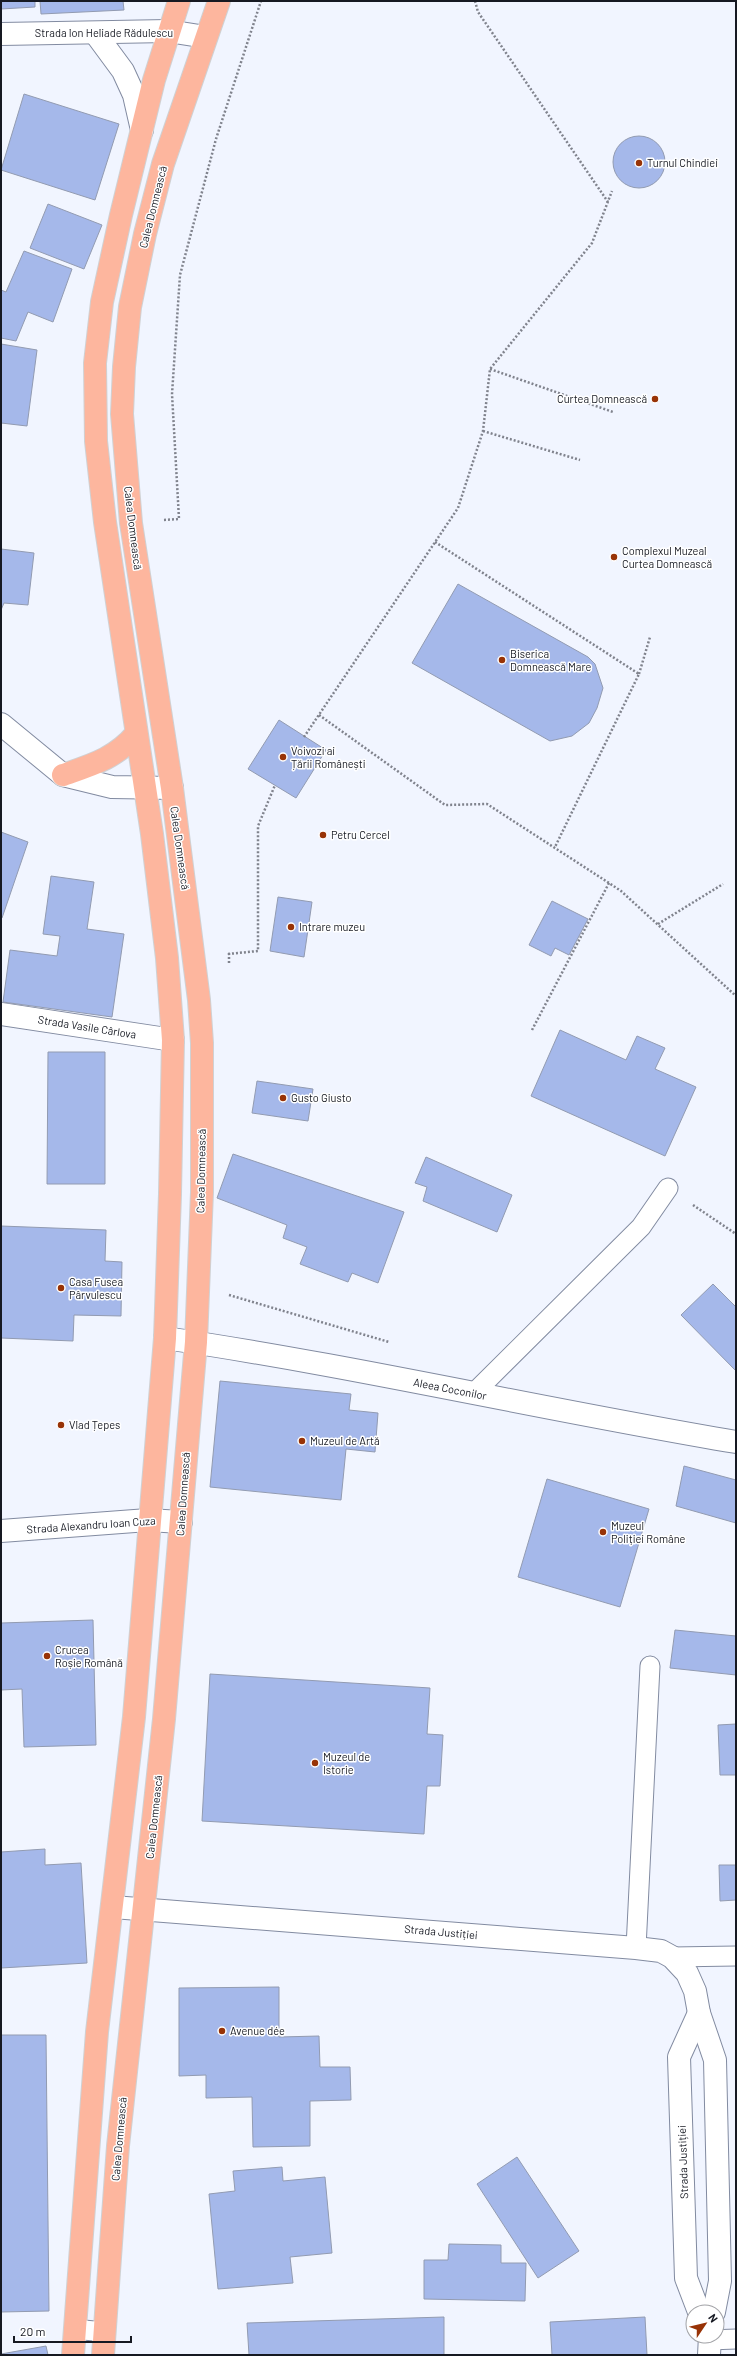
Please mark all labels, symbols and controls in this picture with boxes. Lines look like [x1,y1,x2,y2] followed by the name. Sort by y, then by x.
[35,26,173,39] street label: Strada Ion Heliade Rădulescu
[647,156,718,169] place label: Turnul Chindiei
[634,158,644,168] marker: Turnul Chindiei
[136,164,169,249] street label: Calea Domnească
[557,392,647,405] place label: Curtea Domnească
[650,394,660,404] marker: Curtea Domnească
[122,485,145,571] street label: Calea Domnească
[622,544,712,570] place label: Complexul Muzeal Curtea Domnească
[609,552,619,562] marker: Complexul Muzeal Curtea Domnească
[510,647,591,673] place label: Biserica Domnească Mare
[497,655,507,665] marker: Biserica Domnească Mare
[291,744,366,770] place label: Voivozi ai Țării Românești
[278,752,288,762] marker: Voivozi ai Țării Românești
[168,805,193,891] street label: Calea Domnească
[331,828,390,841] place label: Petru Cercel
[318,830,328,840] marker: Petru Cercel
[299,920,365,933] place label: Intrare muzeu
[286,922,296,932] marker: Intrare muzeu
[37,1012,137,1041] street label: Strada Vasile Cârlova
[291,1091,352,1104] place label: Gusto Giusto
[278,1093,288,1103] marker: Gusto Giusto
[193,1129,208,1213] street label: Calea Domnească
[69,1275,123,1301] place label: Casa Fusea Pârvulescu
[56,1283,66,1293] marker: Casa Fusea Pârvulescu
[412,1375,488,1402] street label: Aleea Coconilor
[69,1418,120,1431] place label: Vlad Țepes
[56,1420,66,1430] marker: Vlad Țepes
[310,1434,380,1447] place label: Muzeul de Artă
[297,1436,307,1446] marker: Muzeul de Artă
[173,1452,192,1536] street label: Calea Domnească
[26,1514,156,1535] street label: Strada Alexandru Ioan Cuza
[611,1519,686,1545] place label: Muzeul Poliției Române
[598,1527,608,1537] marker: Muzeul Poliției Române
[55,1643,123,1669] place label: Crucea Roșie Română
[42,1651,52,1661] marker: Crucea Roșie Română
[323,1750,370,1776] place label: Muzeul de Istorie
[310,1758,320,1768] marker: Muzeul de Istorie
[143,1774,164,1859] street label: Calea Domnească
[404,1922,478,1941] street label: Strada Justiției
[230,2024,285,2037] place label: Avenue dée
[217,2026,227,2036] marker: Avenue dée
[108,2096,129,2181] street label: Calea Domnească
[675,2125,690,2199] street label: Strada Justiției
[685,2304,725,2344] north arrow
[706,2311,721,2325] text: N
[14,2318,131,2344] scale bar
[20,2324,46,2338] text: 20 m

